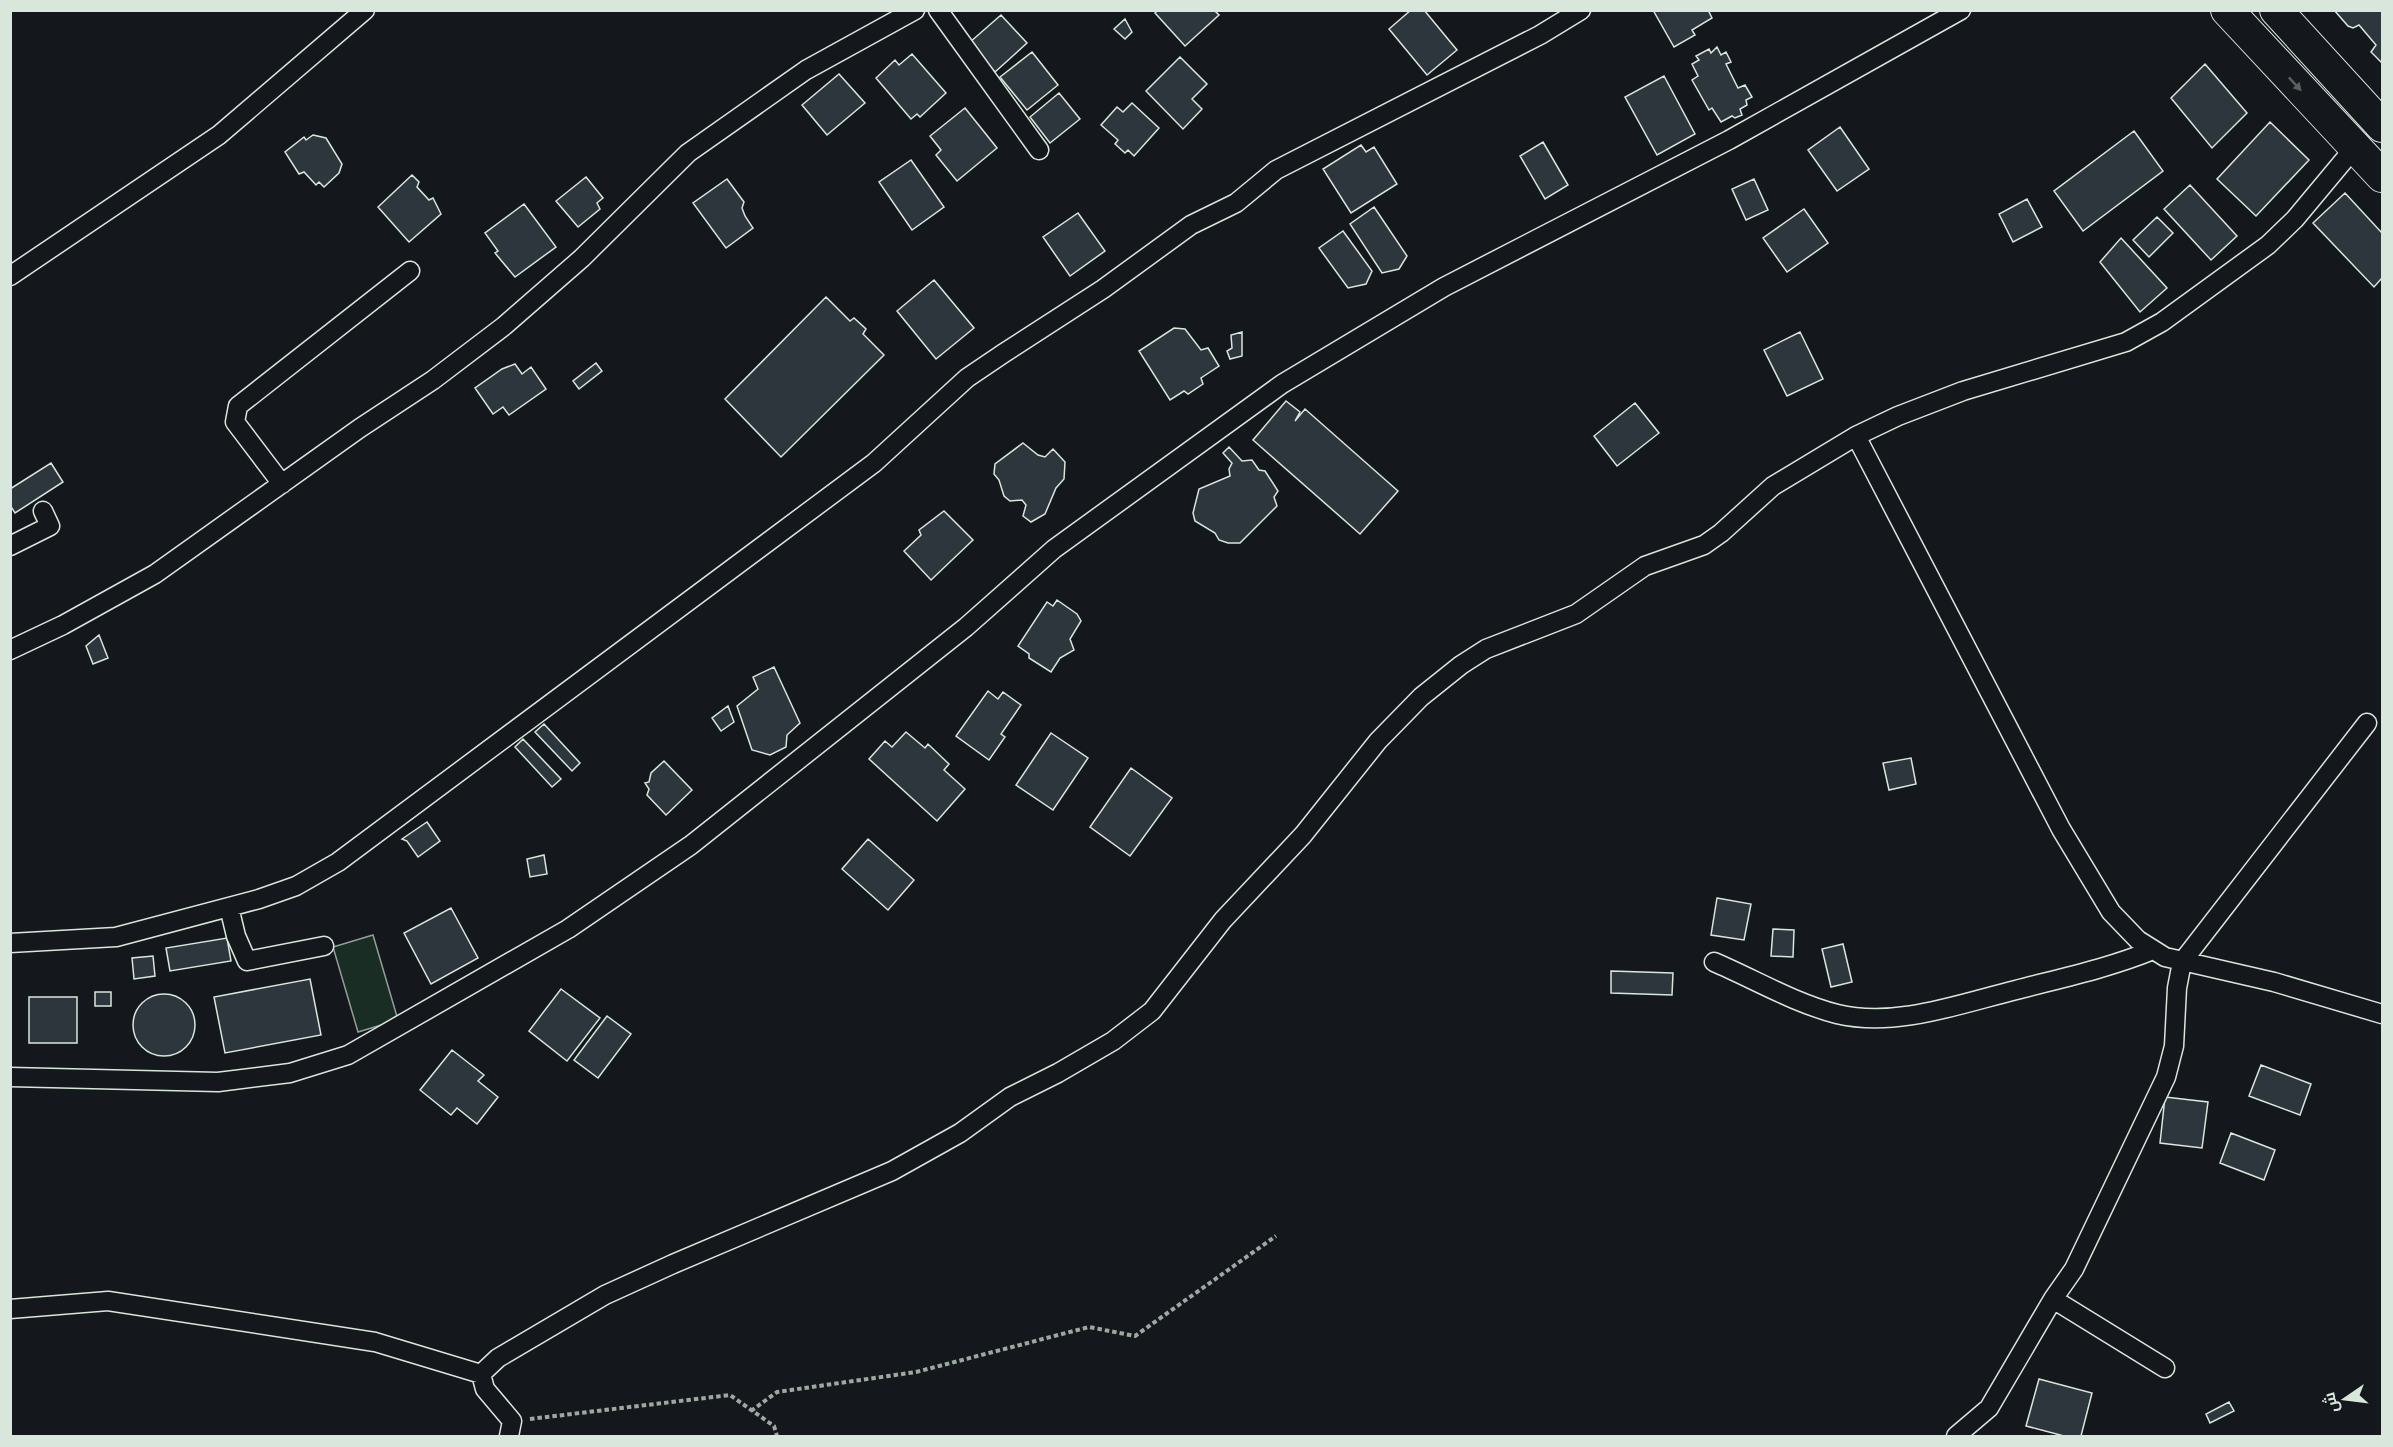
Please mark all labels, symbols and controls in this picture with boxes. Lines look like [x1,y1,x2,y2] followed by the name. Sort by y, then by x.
[2288,77,2302,91] one-way arrow
[2315,1369,2375,1429] north arrow
[2319,1390,2344,1415] text: ش

